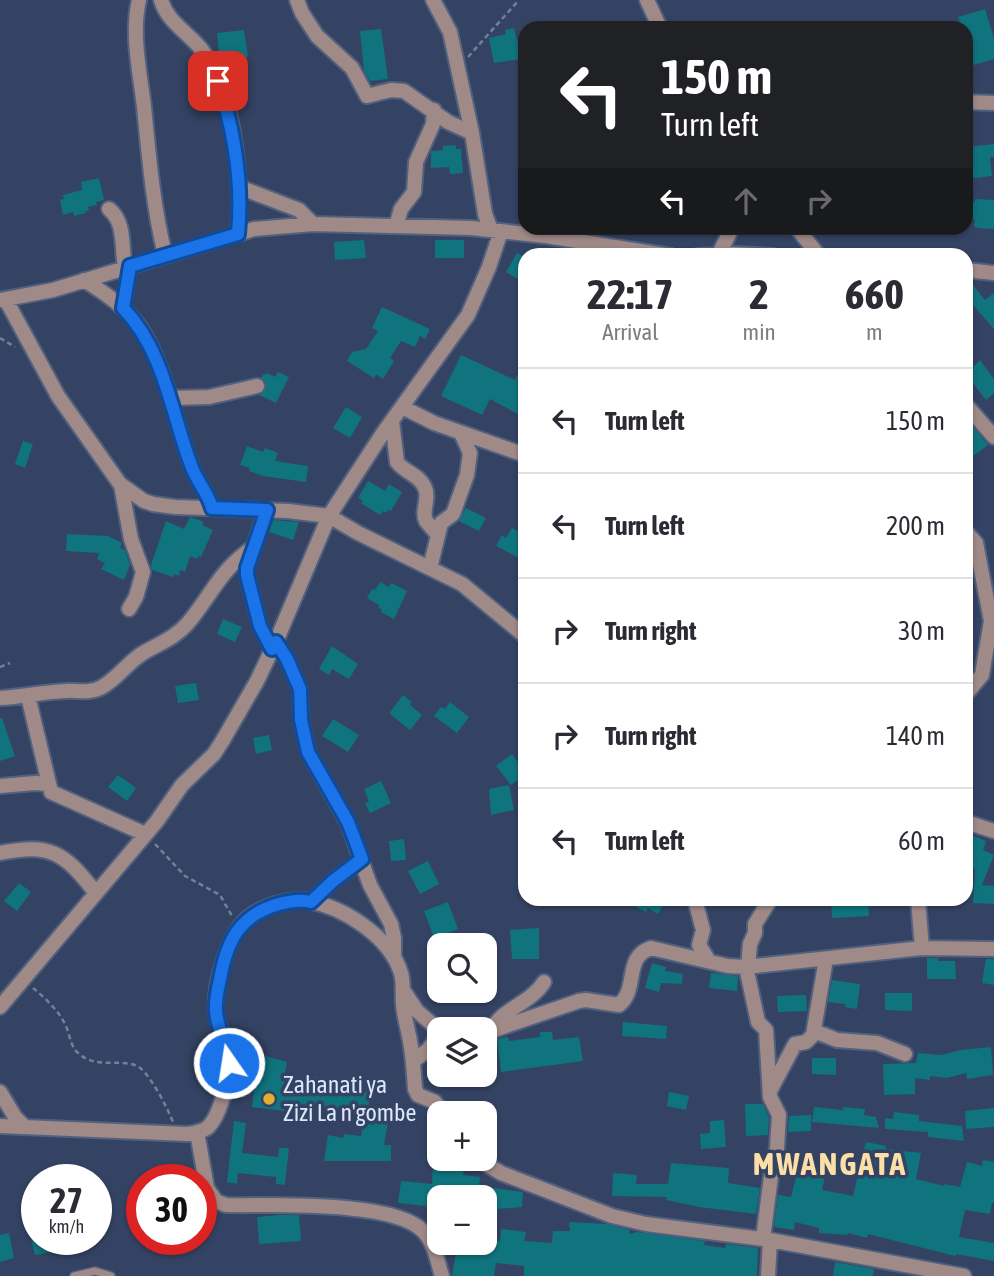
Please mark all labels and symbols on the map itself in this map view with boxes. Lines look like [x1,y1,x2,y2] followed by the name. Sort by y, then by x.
[188,51,248,111] pin
[192,1026,266,1100] position arrow
[283,1071,416,1126] place label: Zahanati ya Zizi La n'gombe
[261,1091,277,1107] marker: Zahanati ya Zizi La n'gombe
[753,1145,907,1182] district label: MWANGATA
[126,1164,217,1255] speed limit sign: 30

